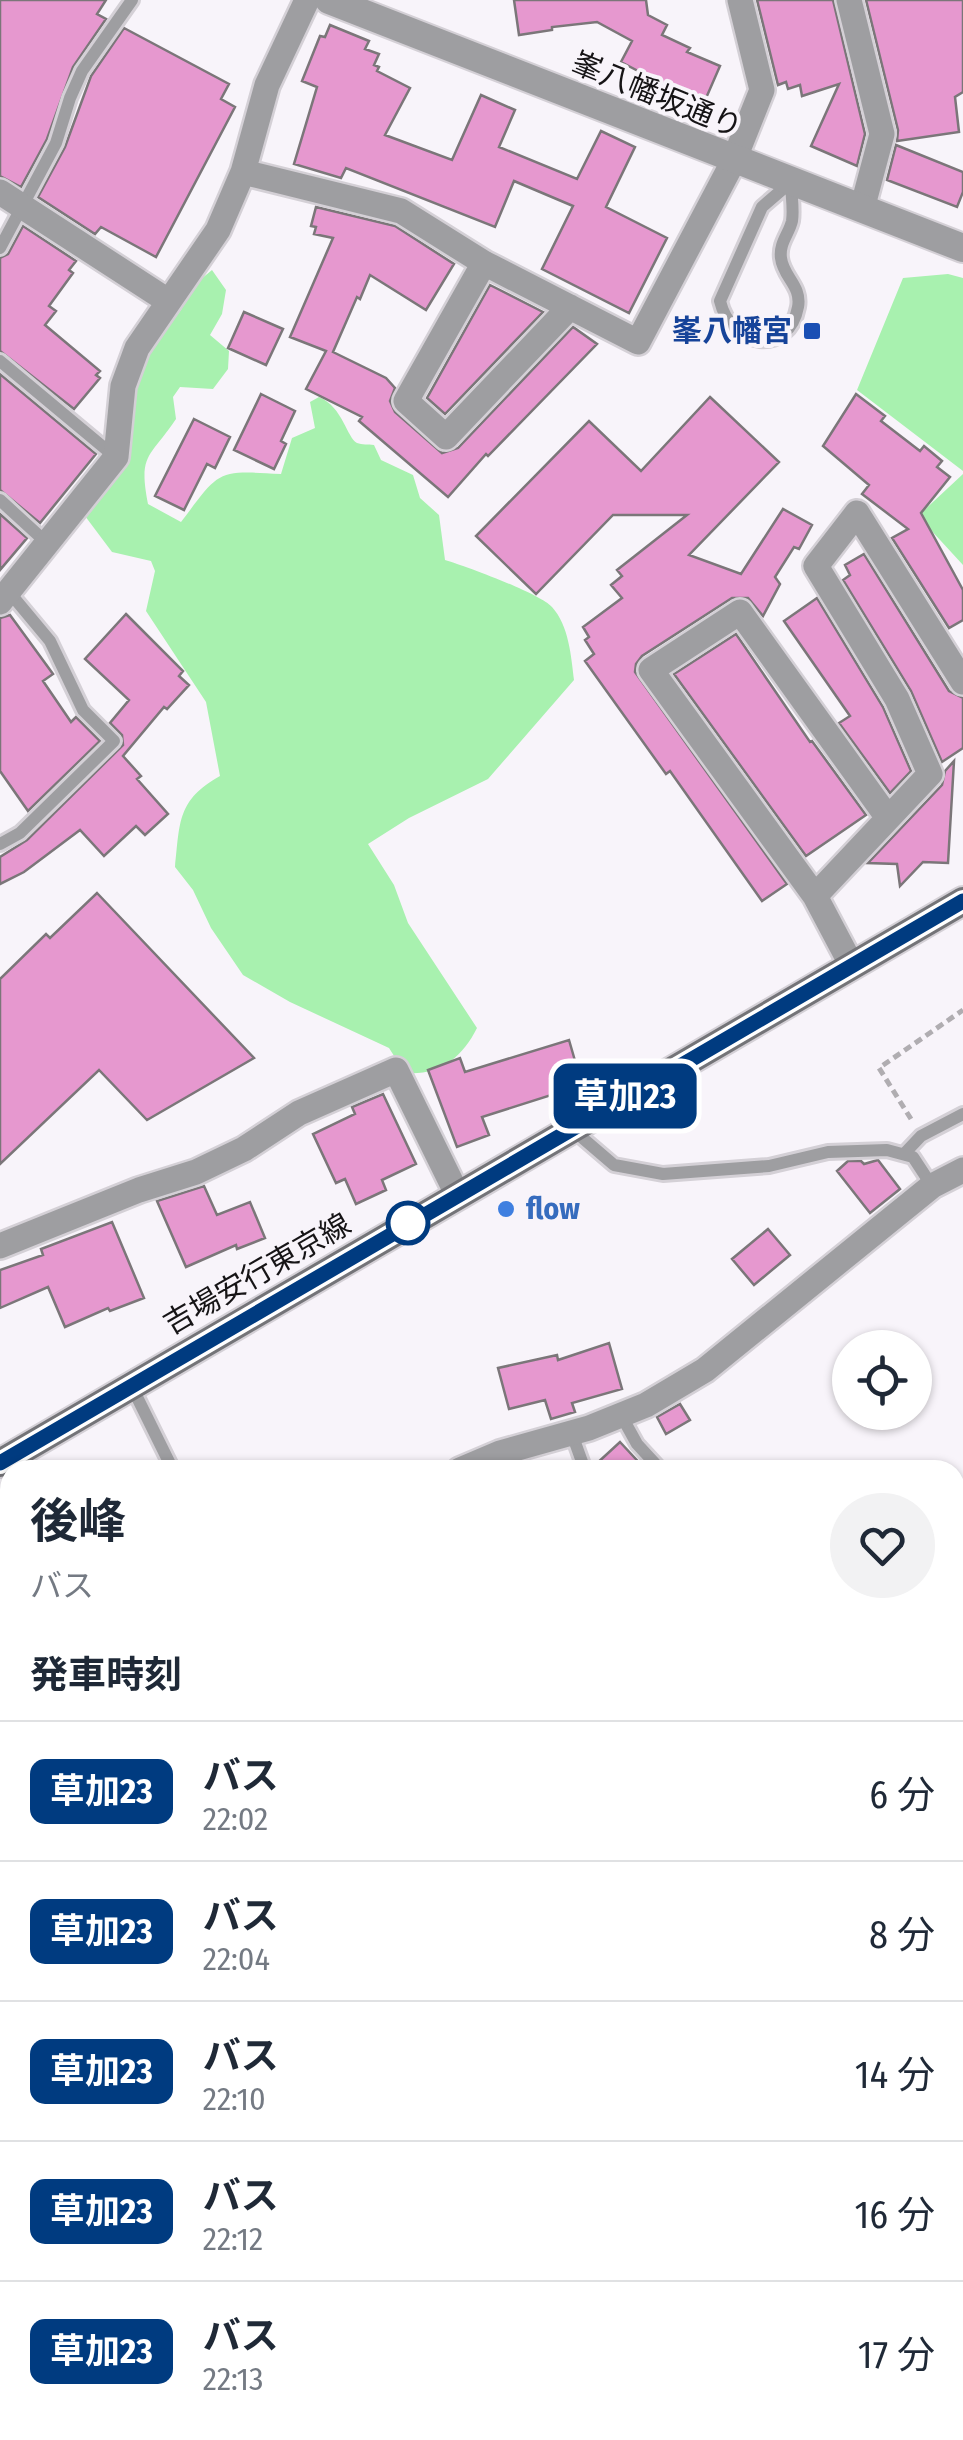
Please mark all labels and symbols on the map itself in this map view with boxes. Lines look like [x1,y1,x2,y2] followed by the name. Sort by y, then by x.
[567,45,747,145] street label: 峯八幡坂通り
[672,313,792,349] place label: 峯八幡宮
[801,320,823,342] marker: 峯八幡宮
[555,1064,695,1128] line badge: 草加23
[526,1191,580,1227] place label: flow
[495,1198,517,1220] marker: flow
[387,1202,429,1244] unlabelled marker
[157,1206,357,1342] street label: 吉場安行東京線

